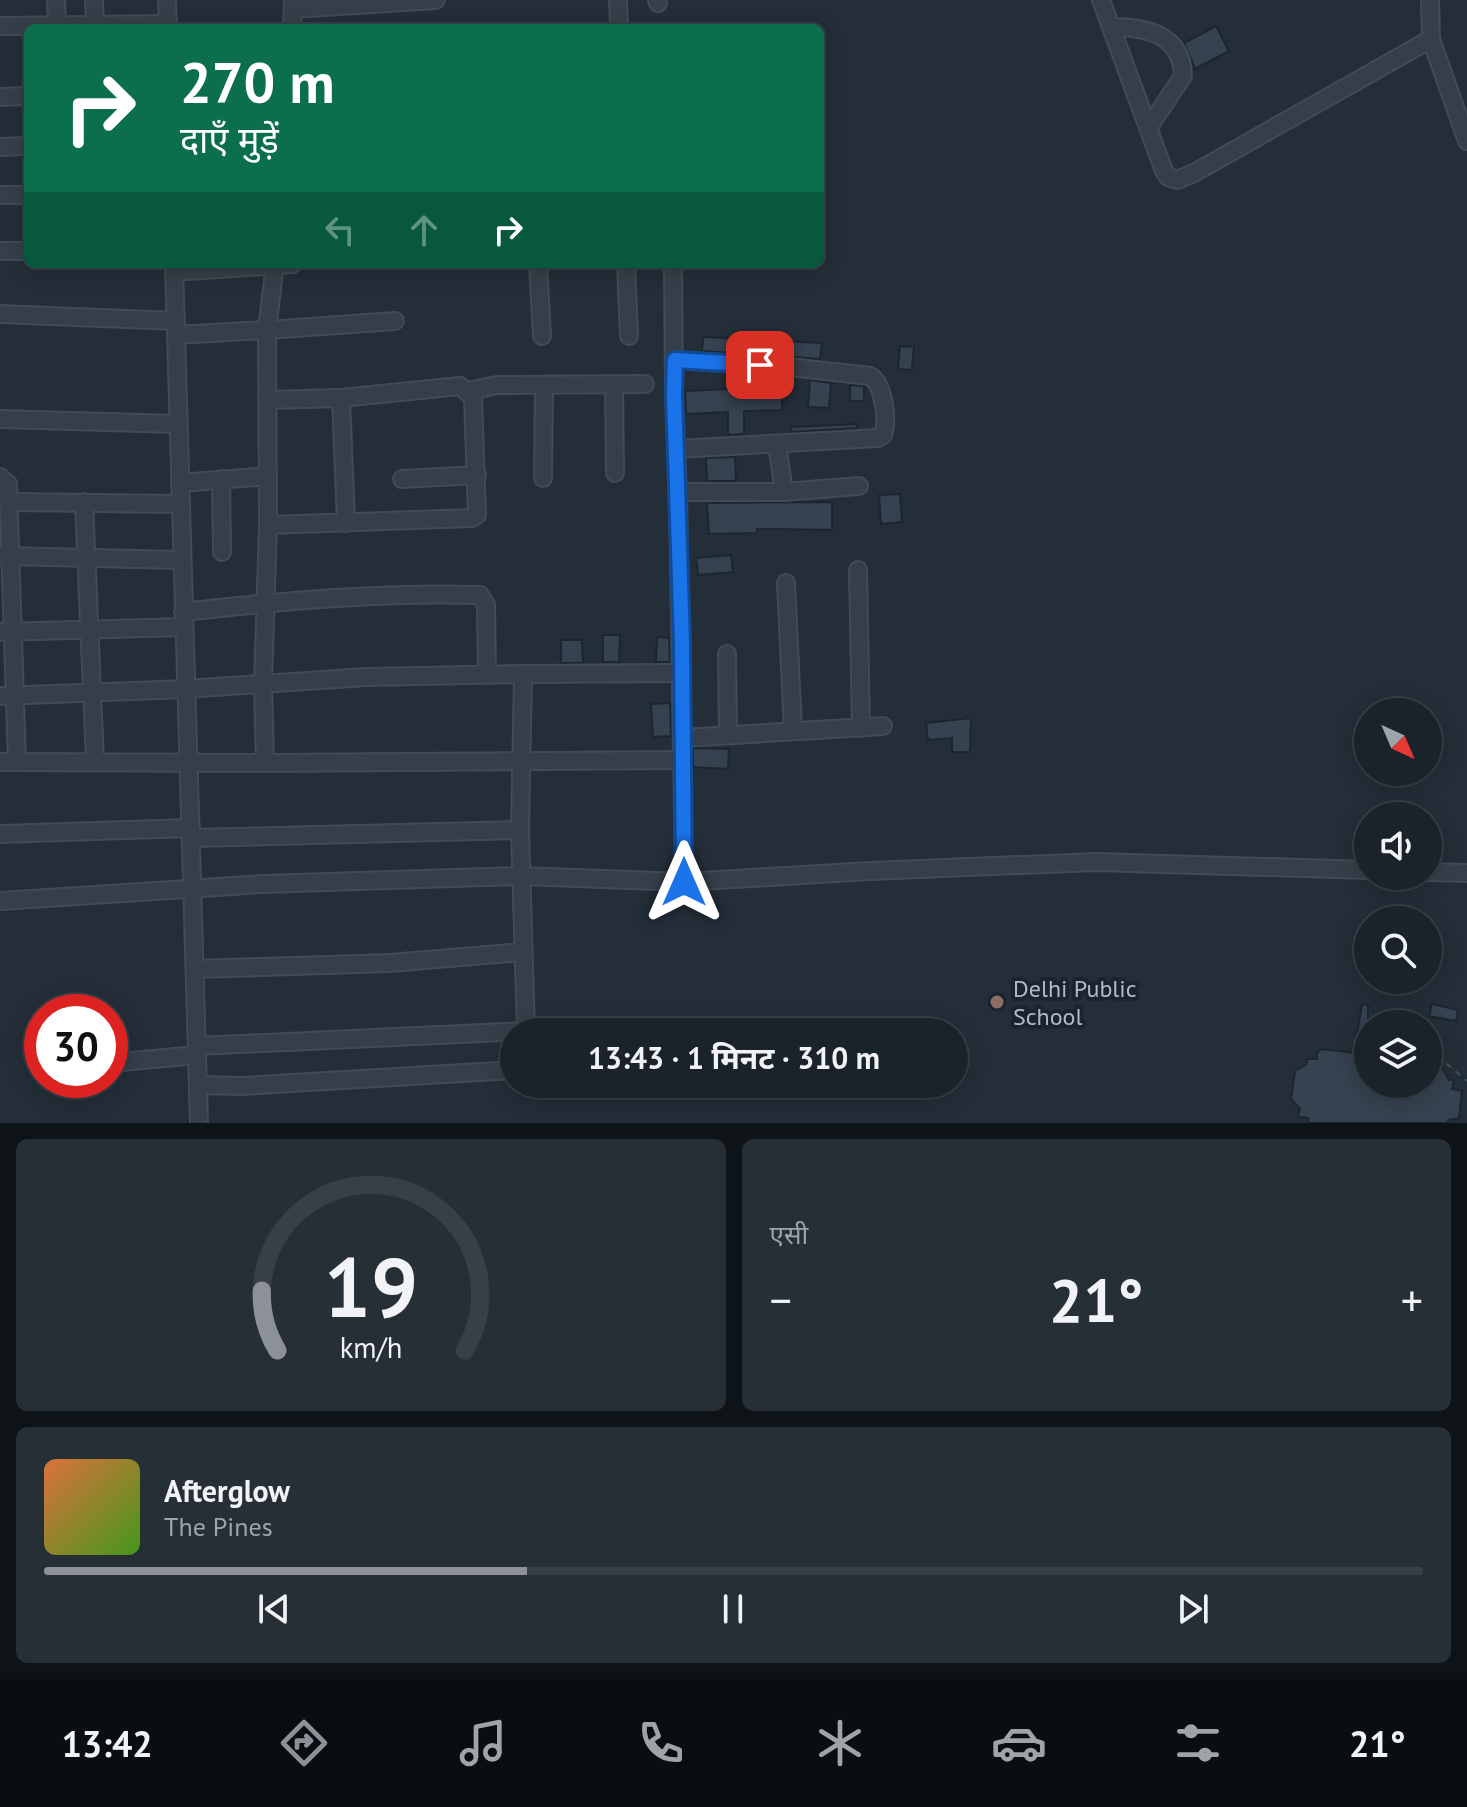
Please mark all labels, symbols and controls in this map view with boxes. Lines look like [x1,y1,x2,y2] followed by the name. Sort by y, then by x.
[180,46,335,118] text: 270 m
[48,56,152,160] icon: right
[180,116,279,163] text: दाएँ मुड़ें
[318,208,362,252] icon: left
[402,208,446,252] icon: ahead
[486,208,530,252] icon: right
[726,331,794,399] pin
[738,343,782,387] icon: arrive
[1354,698,1442,786] north arrow
[1354,698,1442,1098] map controls
[1354,802,1442,890] button: sound
[642,840,726,924] position arrow
[1354,906,1442,994] button: search
[1013,973,1137,1032] place label: Delhi Public School
[988,993,1006,1011] marker: Delhi Public School
[24,994,128,1098] speed limit sign: 30
[1354,1010,1442,1098] button: layers
[588,1038,880,1077] text: 13:43 · 1 मिनट · 310 m
[770,1218,808,1251] text: एसी
[324,1232,418,1340] text: 19
[1049,1261,1143,1339] text: 21°
[770,1271,792,1328] text: −
[1401,1271,1423,1328] text: +
[339,1329,402,1366] text: km/h
[164,1471,290,1510] text: Afterglow
[164,1510,273,1543] text: The Pines
[252,1587,296,1631] icon: previous
[711,1587,755,1631] icon: pause
[1171,1587,1215,1631] icon: next
[276,1715,332,1771] icon: directions
[455,1715,511,1771] icon: music
[633,1715,689,1771] icon: phone
[812,1715,868,1771] icon: climate
[991,1715,1047,1771] icon: car
[1170,1715,1226,1771] icon: filters
[61,1720,153,1767] text: 13:42
[1349,1720,1405,1767] text: 21°

